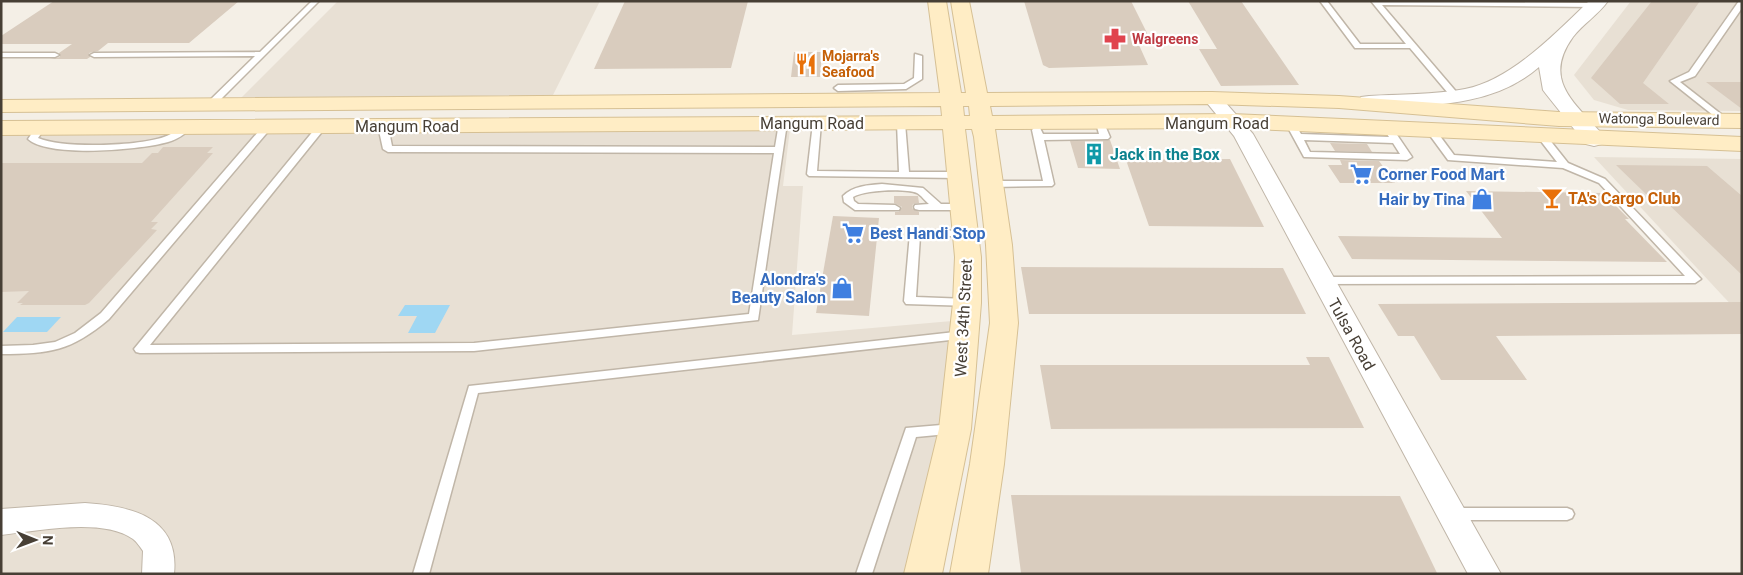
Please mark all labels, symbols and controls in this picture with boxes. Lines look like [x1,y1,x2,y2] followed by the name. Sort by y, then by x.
[1102,26,1128,52] pharmacy icon: Walgreens
[1132,31,1198,47] place label: Walgreens
[822,48,879,80] place label: Mojarra's Seafood
[793,51,819,77] restaurant icon: Mojarra's Seafood
[1598,110,1720,128] street label: Watonga Boulevard
[760,114,864,133] street label: Mangum Road
[1165,114,1269,133] street label: Mangum Road
[355,117,459,136] street label: Mangum Road
[1081,141,1107,167] building icon: Jack in the Box
[1110,145,1221,164] place label: Jack in the Box
[1348,161,1374,187] supermarket icon: Corner Food Mart
[1378,165,1505,184] place label: Corner Food Mart
[1539,185,1565,211] bar icon: TA's Cargo Club
[1469,186,1495,212] shop icon: Hair by Tina
[1568,189,1681,208] place label: TA's Cargo Club
[1379,190,1465,209] place label: Hair by Tina
[840,220,866,246] supermarket icon: Best Handi Stop
[870,224,986,243] place label: Best Handi Stop
[951,259,976,377] street label: West 34th Street
[732,270,826,307] place label: Alondra's Beauty Salon
[829,275,855,301] shop icon: Alondra's Beauty Salon
[1324,295,1379,373] street label: Tulsa Road
[10,515,60,565] north arrow
[40,535,56,545] text: N

